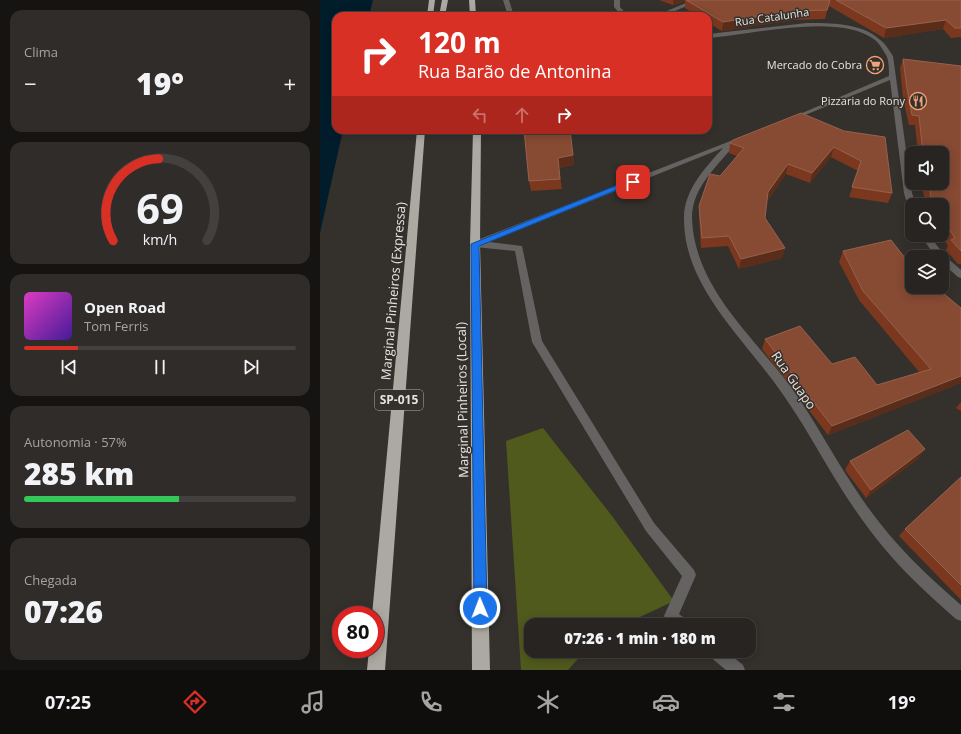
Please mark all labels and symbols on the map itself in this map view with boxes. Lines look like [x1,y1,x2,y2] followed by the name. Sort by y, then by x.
[734,4,810,29] street label: Rua Catalunha
[865,55,885,75] supermarket icon: Mercado do Cobra
[767,57,862,72] place label: Mercado do Cobra
[908,91,928,111] restaurant icon: Pizzaria do Rony
[821,93,905,108] place label: Pizzaria do Rony
[616,165,650,199] pin
[376,201,410,381] street label: Marginal Pinheiros (Expressa)
[452,322,472,478] street label: Marginal Pinheiros (Local)
[767,347,821,413] street label: Rua Guapo
[375,390,423,410] road number: SP-015
[459,587,501,629] position arrow
[332,606,384,658] speed limit sign: 80

